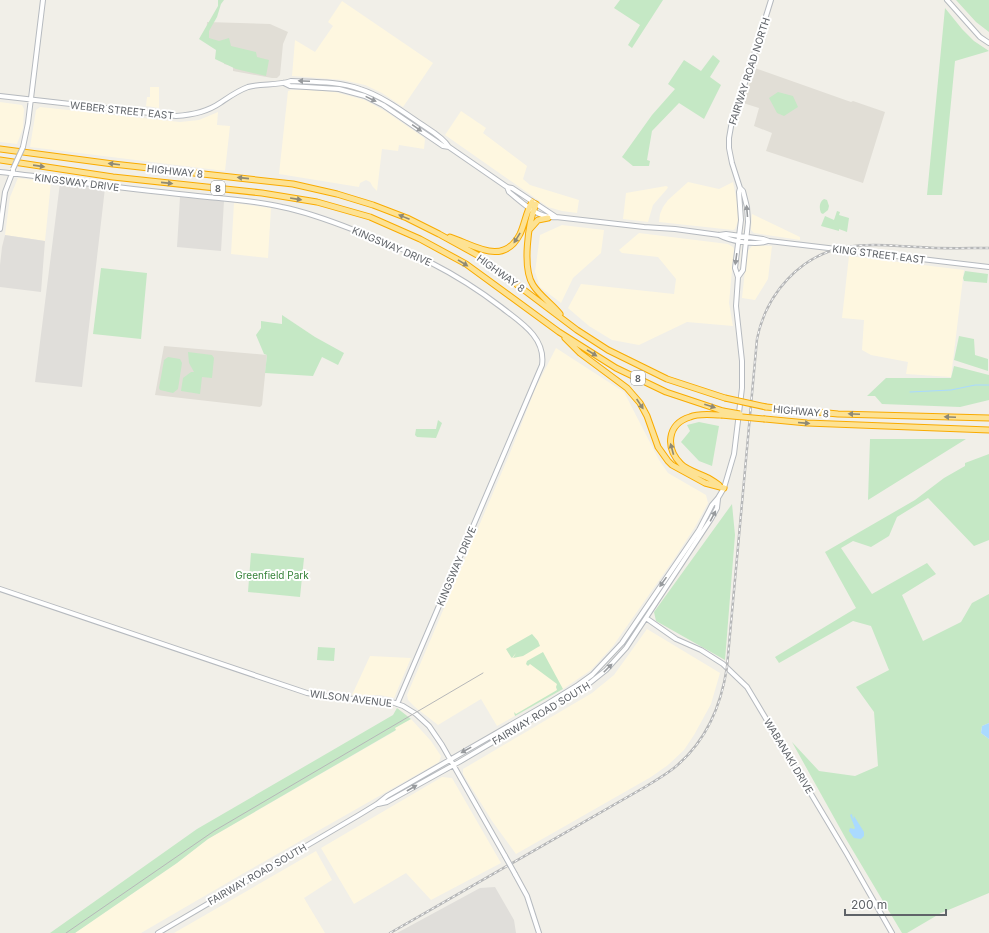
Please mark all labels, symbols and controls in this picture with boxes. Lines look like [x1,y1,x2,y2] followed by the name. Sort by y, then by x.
[726,16,772,126] street label: FAIRWAY ROAD NORTH
[298,78,310,85] one-way arrow
[366,96,377,102] one-way arrow
[70,99,174,121] street label: WEBER STREET EAST
[412,124,422,132] one-way arrow
[108,161,120,167] one-way arrow
[146,162,204,180] street label: HIGHWAY 8
[33,163,45,169] one-way arrow
[34,171,120,193] street label: KINGSWAY DRIVE
[237,175,249,181] one-way arrow
[161,179,173,186] one-way arrow
[211,181,225,195] road number: 8
[290,196,303,202] one-way arrow
[744,205,750,218] one-way arrow
[397,213,409,219] one-way arrow
[350,224,434,268] street label: KINGSWAY DRIVE
[513,232,520,243] one-way arrow
[832,242,926,266] street label: KING STREET EAST
[475,252,527,294] street label: HIGHWAY 8
[733,253,739,265] one-way arrow
[457,259,468,266] one-way arrow
[586,349,598,356] one-way arrow
[631,371,645,385] road number: 8
[636,399,644,410] one-way arrow
[772,403,830,419] street label: HIGHWAY 8
[704,404,716,410] one-way arrow
[847,411,860,417] one-way arrow
[943,414,956,420] one-way arrow
[798,420,810,426] one-way arrow
[669,442,675,455] one-way arrow
[709,510,716,522] one-way arrow
[434,524,478,608] street label: KINGSWAY DRIVE
[235,569,309,581] park label: Greenfield Park
[659,577,667,587] one-way arrow
[603,663,613,673] one-way arrow
[490,679,592,747] street label: FAIRWAY ROAD SOUTH
[309,687,393,709] street label: WILSON AVENUE
[762,716,816,796] street label: WABANAKI DRIVE
[460,747,472,754] one-way arrow
[406,784,418,791] one-way arrow
[205,841,309,907] street label: FAIRWAY ROAD SOUTH
[845,891,946,917] scale bar
[851,897,887,912] text: 200 m

